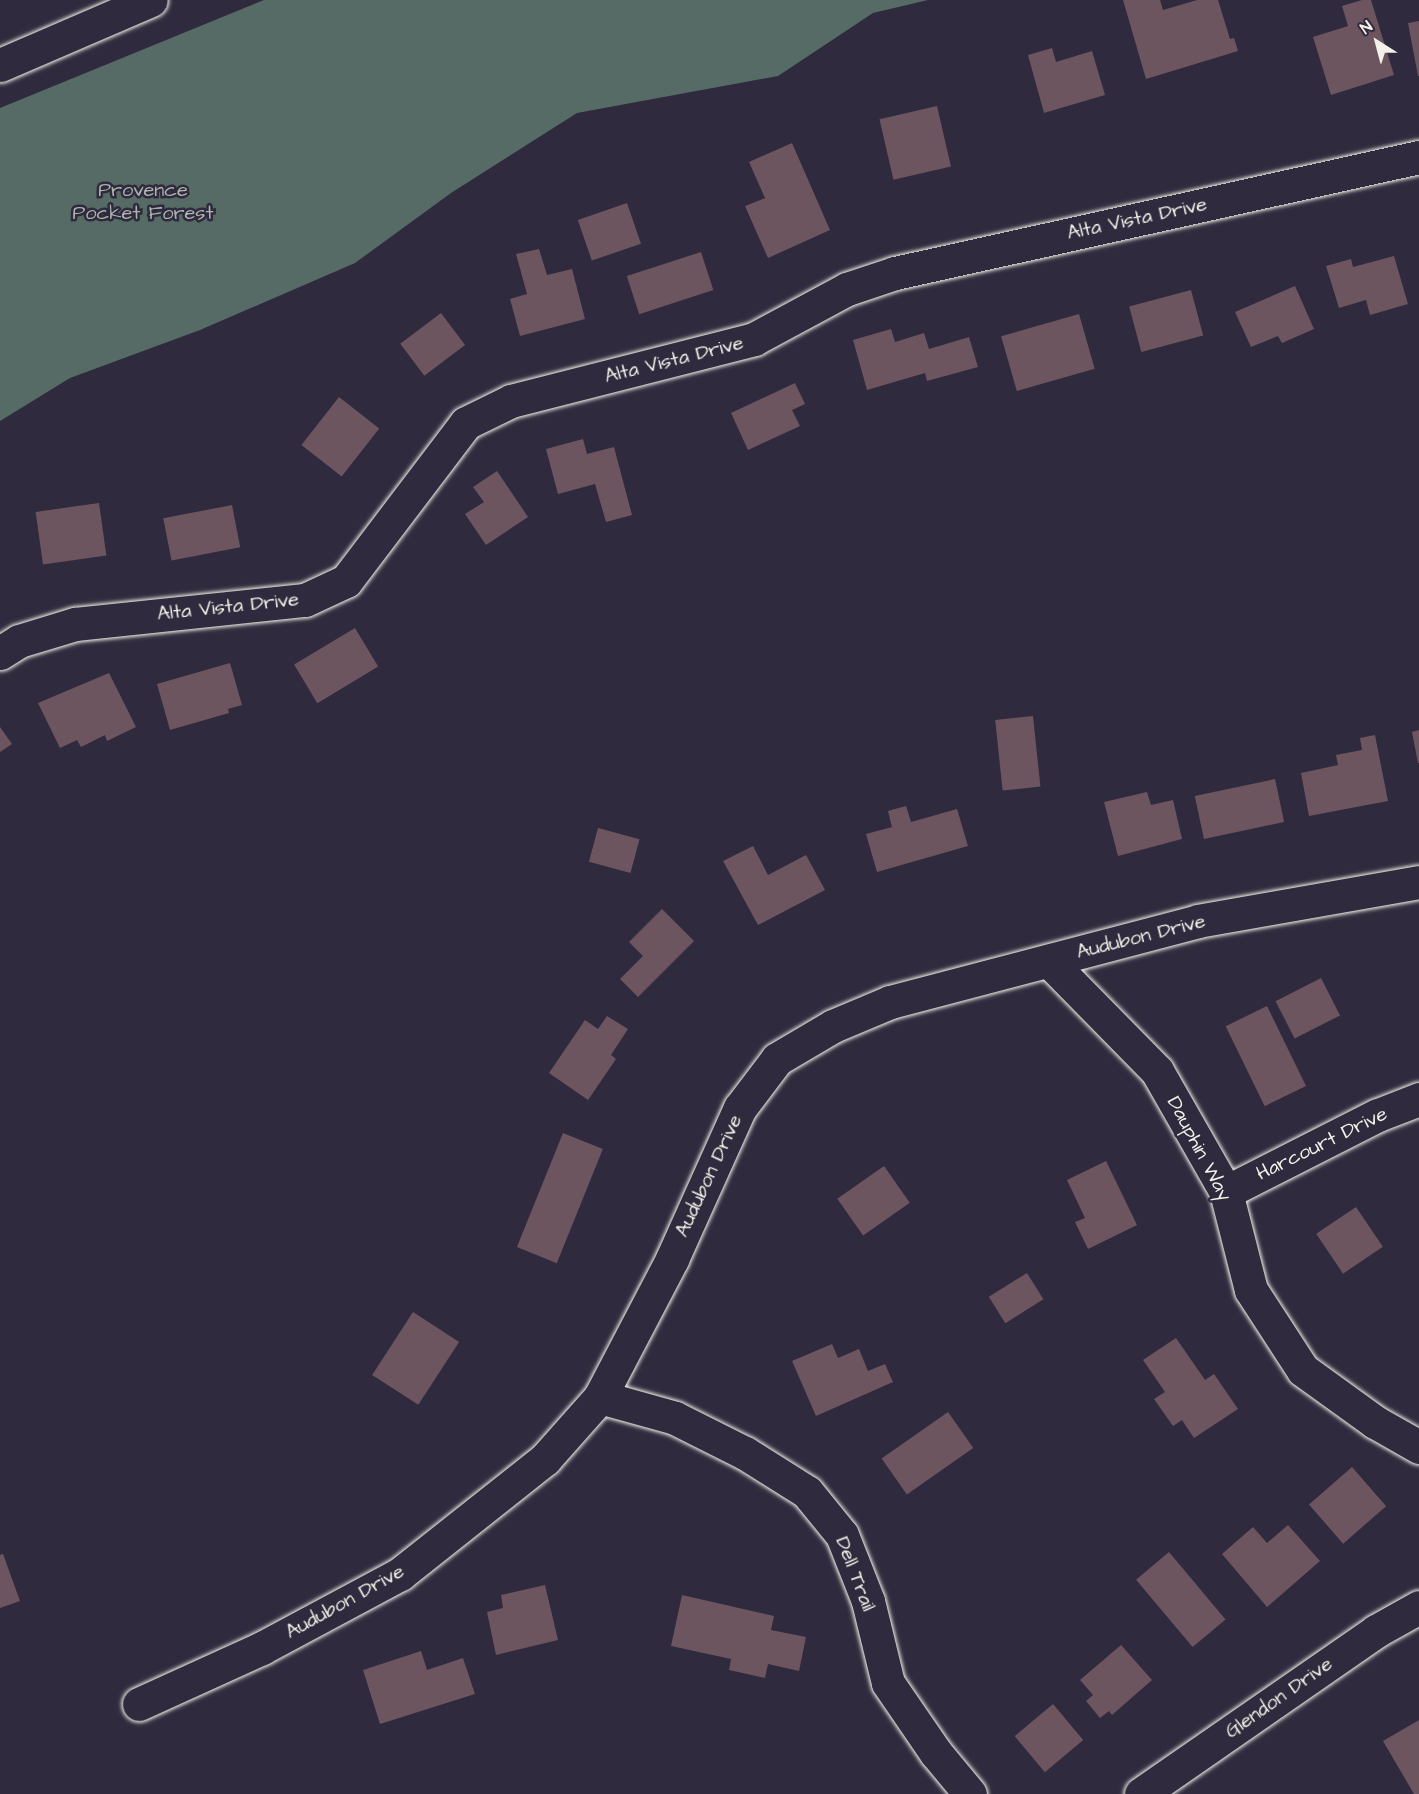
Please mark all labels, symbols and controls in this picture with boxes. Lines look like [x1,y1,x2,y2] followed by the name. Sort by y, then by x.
[1347,12,1407,72] north arrow
[1356,16,1377,39] text: N
[73,178,213,225] park label: Provence Pocket Forest
[1065,192,1209,246] street label: Alta Vista Drive
[602,331,746,389] street label: Alta Vista Drive
[156,588,300,626] street label: Alta Vista Drive
[1074,909,1208,965] street label: Audubon Drive
[1161,1092,1237,1206] street label: Dauphin Way
[1253,1102,1391,1186] street label: Harcourt Drive
[670,1111,748,1241] street label: Audubon Drive
[830,1533,880,1615] street label: Dell Trail
[281,1559,409,1645] street label: Audubon Drive
[1221,1652,1337,1744] street label: Glendon Drive

